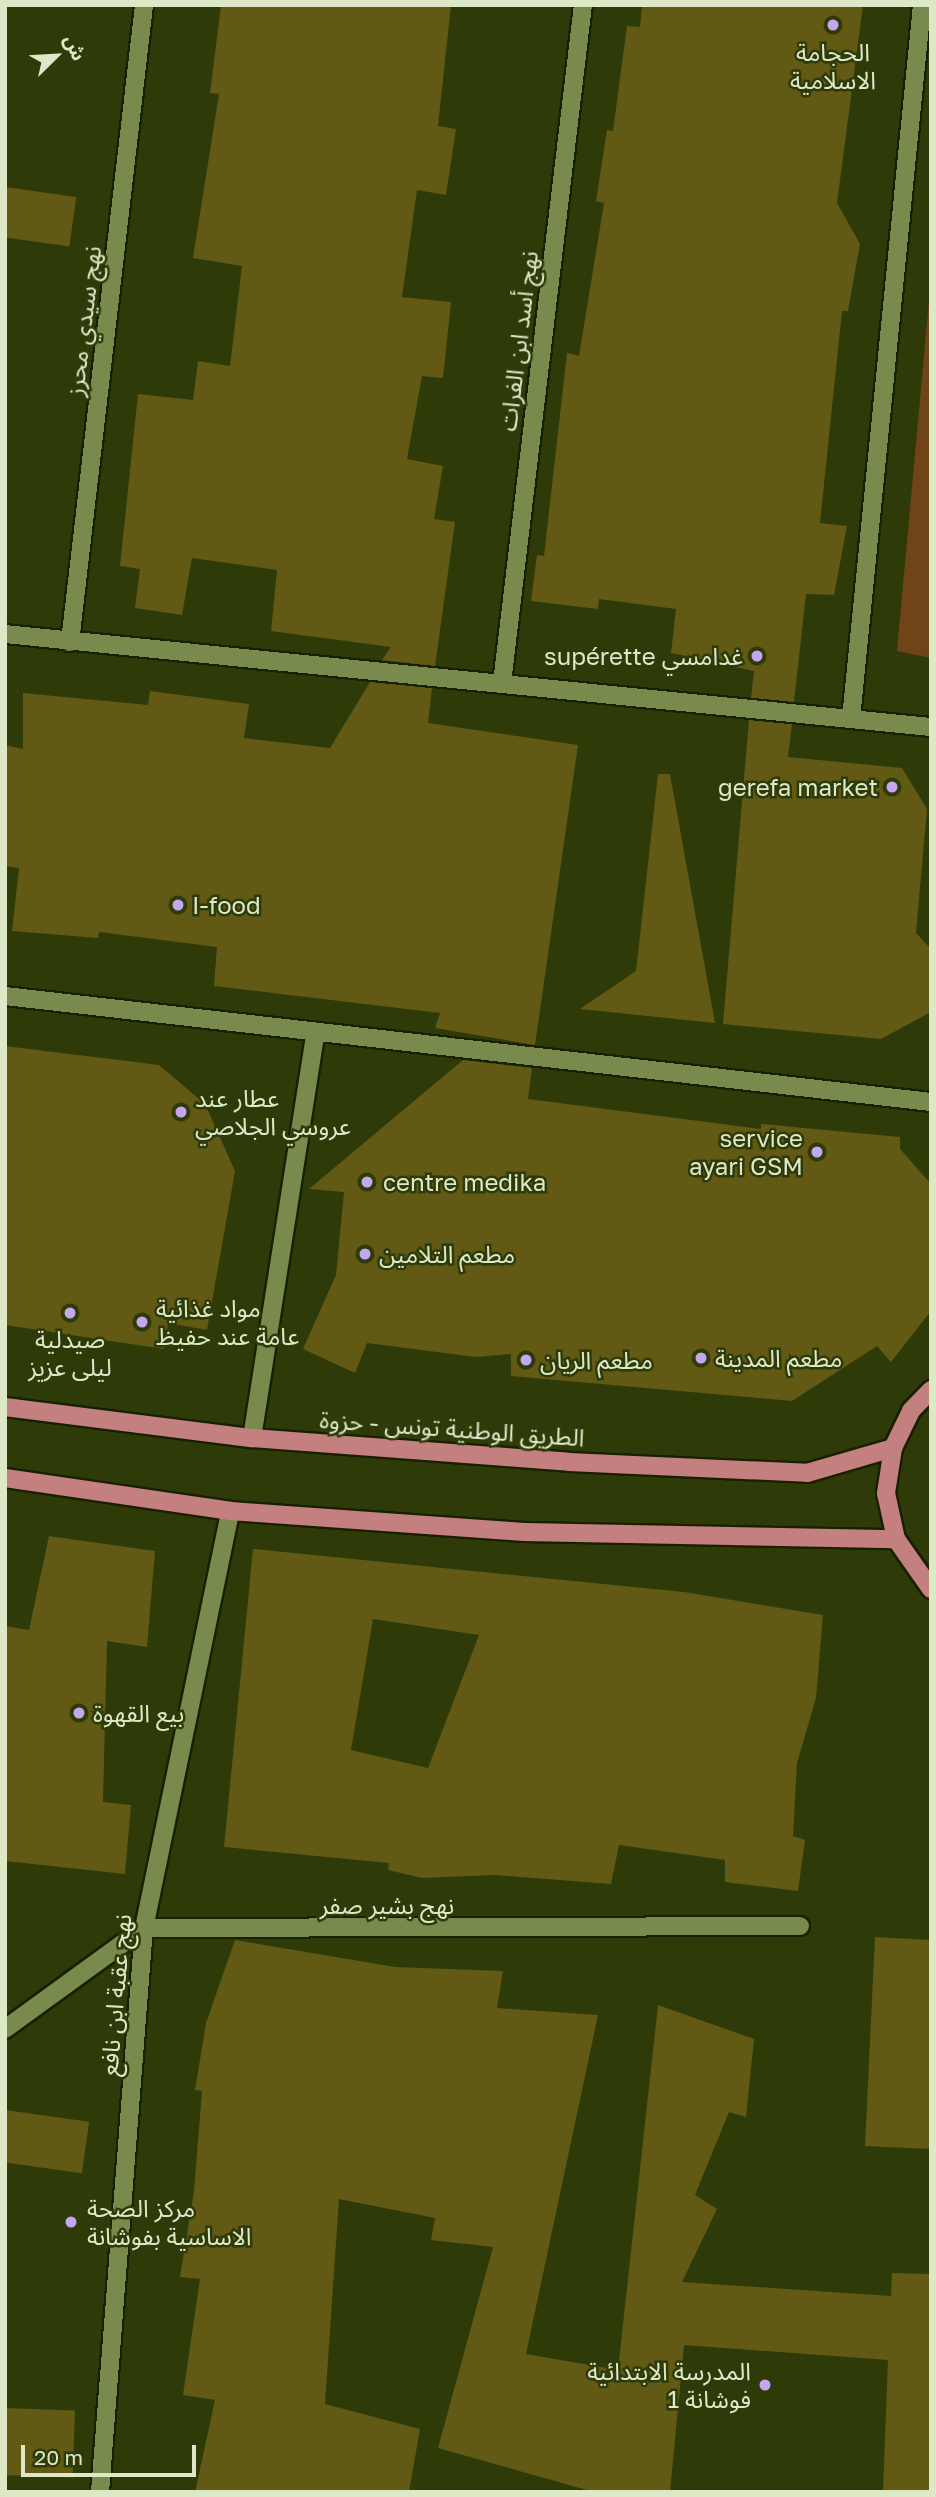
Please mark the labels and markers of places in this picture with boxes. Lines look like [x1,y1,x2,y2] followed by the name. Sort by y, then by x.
[823,15,843,35] marker: الحجامة الاسلامية
[790,38,876,94] place label: الحجامة الاسلامية
[544,642,743,670] place label: supérette غدامسي
[749,648,765,664] marker: supérette غدامسي
[718,773,878,801] place label: gerefa market
[884,779,900,795] marker: gerefa market
[192,891,261,919] place label: I-food
[170,897,186,913] marker: I-food
[195,1084,351,1140] place label: عطار عند عروسي الجلاصي
[173,1104,189,1120] marker: عطار عند عروسي الجلاصي
[689,1124,803,1180] place label: service ayari GSM
[809,1144,825,1160] marker: service ayari GSM
[383,1168,546,1196] place label: centre medika
[357,1172,377,1192] marker: centre medika
[379,1240,515,1268] place label: مطعم التلامين
[357,1246,373,1262] marker: مطعم التلامين
[156,1294,299,1350] place label: مواد غذائية عامة عند حفيظ
[62,1305,78,1321] marker: صيدلية ليلى عزيز
[134,1314,150,1330] marker: مواد غذائية عامة عند حفيظ
[28,1325,112,1381] place label: صيدلية ليلى عزيز
[715,1344,842,1372] place label: مطعم المدينة
[540,1346,653,1374] place label: مطعم الريان
[693,1350,709,1366] marker: مطعم المدينة
[518,1352,534,1368] marker: مطعم الريان
[93,1699,184,1727] place label: بيع القهوة
[71,1705,87,1721] marker: بيع القهوة
[87,2194,251,2250] place label: مركز الصحة الاساسية بفوشانة
[61,2212,81,2232] marker: مركز الصحة الاساسية بفوشانة
[587,2357,751,2413] place label: المدرسة الابتدائية فوشانة 1
[757,2377,773,2393] marker: المدرسة الابتدائية فوشانة 1

